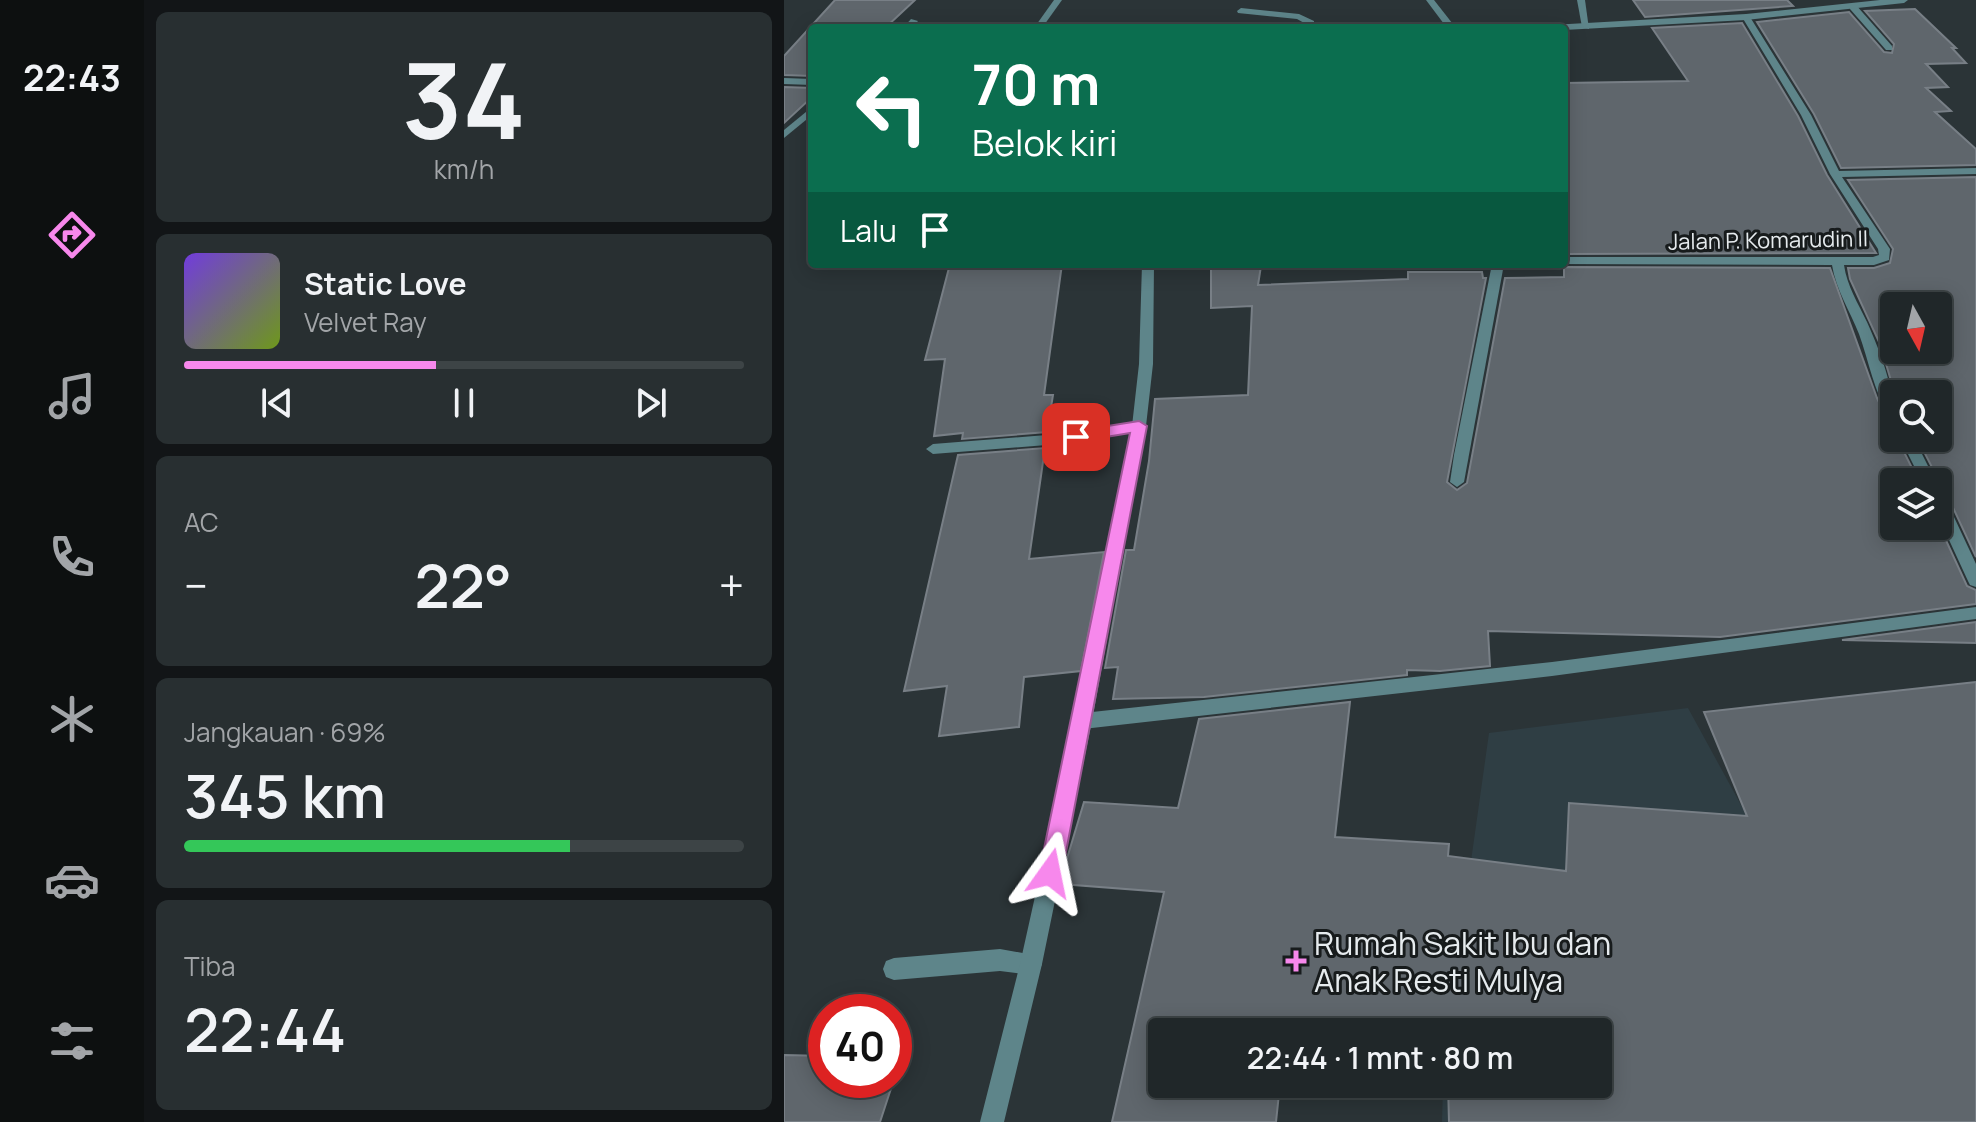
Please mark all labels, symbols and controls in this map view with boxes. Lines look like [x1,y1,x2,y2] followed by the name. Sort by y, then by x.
[402,28,526,170] text: 34
[972,45,1100,122] text: 70 m
[23,53,121,102] text: 22:43
[840,56,944,160] icon: left
[972,118,1118,167] text: Belok kiri
[434,151,494,187] text: km/h
[44,207,100,263] icon: directions
[913,208,957,252] icon: arrive
[840,210,897,251] text: Lalu
[1668,223,1868,257] street label: Jalan P. Komarudin II
[304,263,467,304] text: Static Love
[1880,292,1952,364] north arrow
[1880,292,1952,540] map controls
[304,304,427,340] text: Velvet Ray
[44,368,100,424] icon: music
[1880,380,1952,452] button: search
[255,381,299,425] icon: previous
[442,381,486,425] icon: pause
[629,381,673,425] icon: next
[1042,403,1110,471] pin
[1054,415,1098,459] icon: arrive
[1880,468,1952,540] button: layers
[184,504,219,540] text: AC
[44,529,100,585] icon: phone
[414,544,512,626] text: 22°
[184,555,208,615] text: −
[719,555,744,615] text: +
[44,691,100,747] icon: climate
[184,714,386,750] text: Jangkauan · 69%
[184,754,386,836] text: 345 km
[1008,831,1092,915] position arrow
[44,852,100,908] icon: car
[1314,921,1611,1002] place label: Rumah Sakit Ibu dan Anak Resti Mulya
[184,948,235,984] text: Tiba
[1285,950,1307,972] marker: Rumah Sakit Ibu dan Anak Resti Mulya
[184,988,346,1070] text: 22:44
[808,994,912,1098] speed limit sign: 40
[44,1013,100,1069] icon: filters
[1247,1037,1513,1078] text: 22:44 · 1 mnt · 80 m

